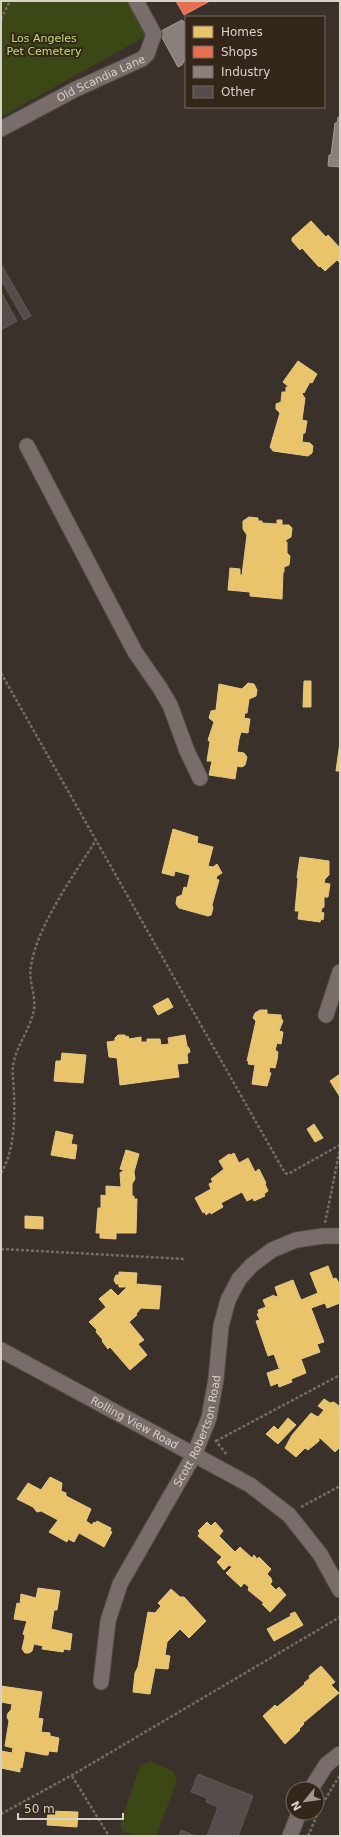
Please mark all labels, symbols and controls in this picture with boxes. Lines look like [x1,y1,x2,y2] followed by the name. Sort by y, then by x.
[185,16,325,108] legend
[221,25,263,39] text: Homes
[7,32,82,58] park label: Los Angeles Pet Cemetery
[221,45,257,59] text: Shops
[55,52,147,105] street label: Old Scandia Lane
[221,65,270,79] text: Industry
[221,85,255,99] text: Other
[171,1375,223,1489] street label: Scott Robertson Road
[88,1394,180,1452] street label: Rolling View Road
[285,1781,325,1821] north arrow
[18,1795,123,1821] scale bar
[289,1798,305,1813] text: N
[24,1802,55,1816] text: 50 m

